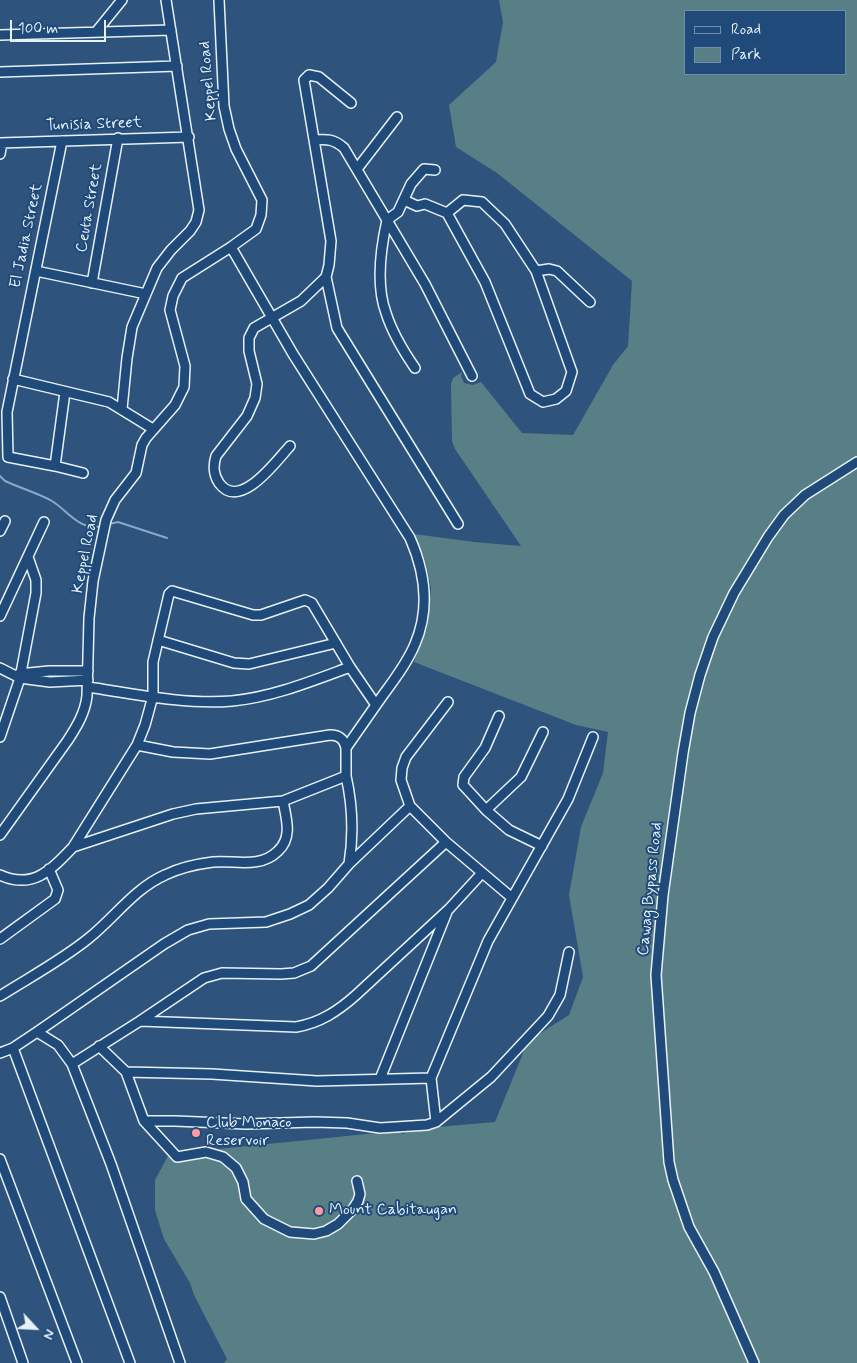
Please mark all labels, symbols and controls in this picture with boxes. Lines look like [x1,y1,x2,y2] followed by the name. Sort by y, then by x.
[12,10,109,42] scale bar
[684,10,847,75] legend
[18,19,58,39] text: 100 m
[731,20,761,40] text: Road
[196,40,222,122] street label: Keppel Road
[731,45,761,65] text: Park
[46,114,142,136] street label: Tunisia Street
[73,162,107,254] street label: Ceuta Street
[7,182,47,290] street label: El Jadia Street
[69,513,103,595] street label: Keppel Road
[634,821,668,957] street label: Cawag Bypass Road
[206,1114,291,1152] place label: Club Monaco Reservoir
[190,1127,202,1139] marker: Club Monaco Reservoir
[329,1201,457,1221] place label: Mount Cabitaugan
[313,1205,325,1217] marker: Mount Cabitaugan
[10,1303,60,1353] north arrow
[38,1326,59,1342] text: N

